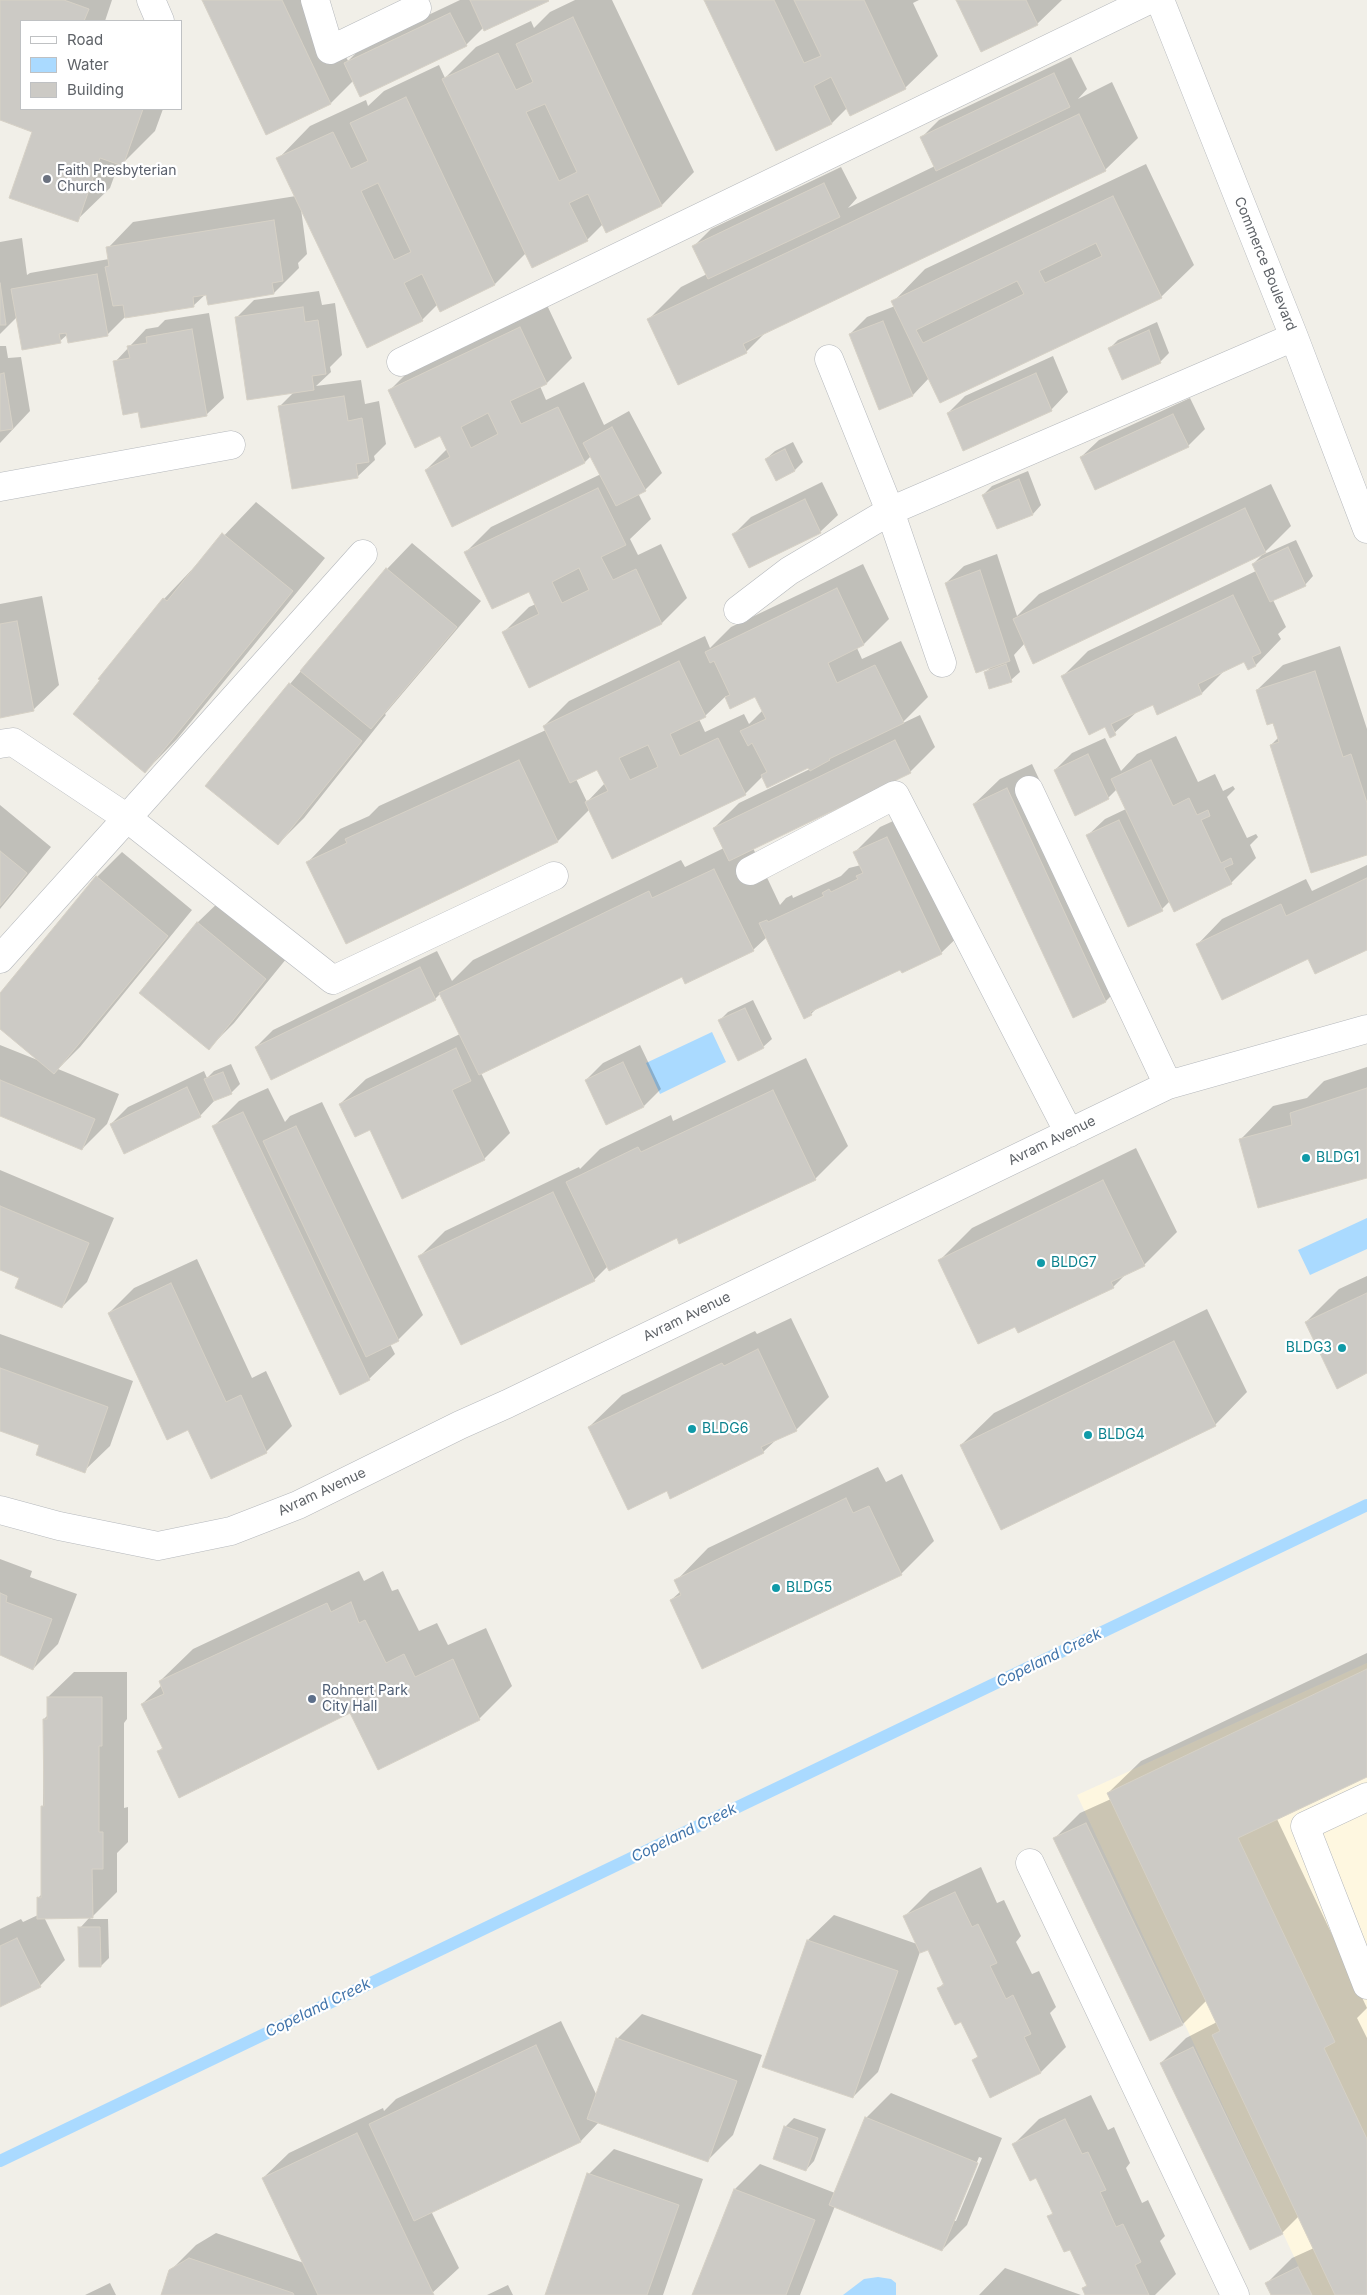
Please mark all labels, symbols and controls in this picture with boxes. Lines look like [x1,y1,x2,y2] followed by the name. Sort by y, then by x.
[20,20,182,110] legend
[67,30,103,49] text: Road
[67,55,109,74] text: Water
[67,80,124,99] text: Building
[57,163,176,196] place label: Faith Presbyterian Church
[41,173,53,185] marker: Faith Presbyterian Church
[1230,195,1300,333] street label: Commerce Boulevard
[1006,1113,1098,1169] street label: Avram Avenue
[1316,1150,1359,1166] place label: BLDG1
[1300,1152,1312,1164] marker: BLDG1
[1051,1255,1097,1271] place label: BLDG7
[1035,1257,1047,1269] marker: BLDG7
[641,1289,733,1345] street label: Avram Avenue
[1286,1340,1332,1356] place label: BLDG3
[1336,1342,1348,1354] marker: BLDG3
[702,1421,748,1437] place label: BLDG6
[686,1423,698,1435] marker: BLDG6
[1098,1427,1145,1443] place label: BLDG4
[1082,1429,1094,1441] marker: BLDG4
[275,1464,369,1520] street label: Avram Avenue
[786,1580,832,1596] place label: BLDG5
[770,1582,782,1594] marker: BLDG5
[993,1625,1105,1691] water label: Copeland Creek
[322,1683,408,1715] place label: Rohnert Park City Hall
[306,1693,318,1705] marker: Rohnert Park City Hall
[628,1800,740,1866] water label: Copeland Creek
[262,1975,374,2041] water label: Copeland Creek

